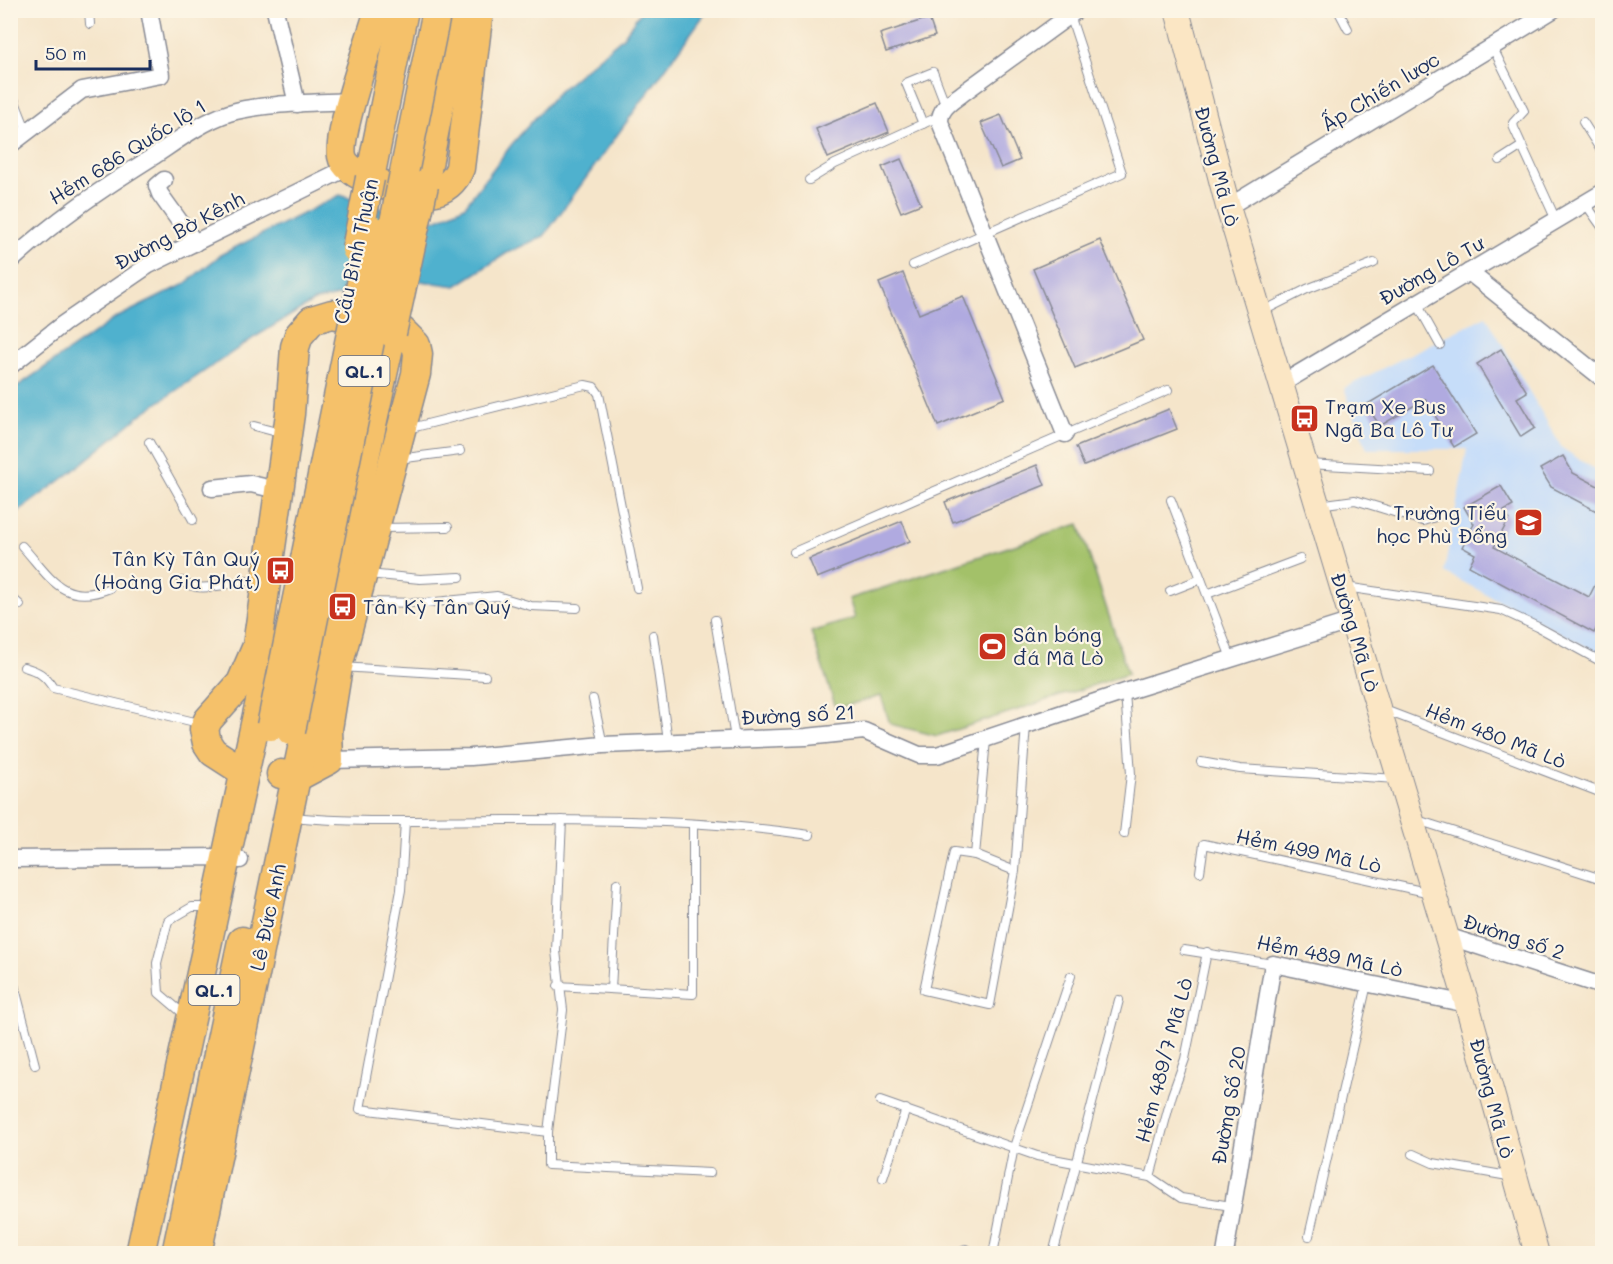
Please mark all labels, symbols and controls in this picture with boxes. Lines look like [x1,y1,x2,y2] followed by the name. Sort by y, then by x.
[36,33,150,71] scale bar
[45,41,87,65] text: 50 m
[1316,45,1444,137] street label: Ấp Chiến lược
[44,92,210,210] street label: Hẻm 686 Quốc lộ 1
[1189,103,1247,229] street label: Đường Mã Lò
[327,176,383,326] street label: Cầu Bình Thuận
[109,185,249,275] street label: Đường Bờ Kênh
[1374,229,1489,311] street label: Đường Lô Tư
[338,356,389,386] road number: QL.1
[1325,393,1453,442] place label: Trạm Xe Bus Ngã Ba Lô Tư
[1288,402,1320,434] bus stop icon: Trạm Xe Bus Ngã Ba Lô Tư
[1376,499,1507,548] place label: Trường Tiểu học Phù Đổng
[1512,507,1544,539] school or university icon: Trường Tiểu học Phù Đổng
[94,545,260,594] place label: Tân Kỳ Tân Quý (Hoàng Gia Phát)
[265,554,297,586] bus stop icon: Tân Kỳ Tân Quý (Hoàng Gia Phát)
[1326,569,1387,695] street label: Đường Mã Lò
[326,590,358,622] bus stop icon: Tân Kỳ Tân Quý
[363,593,511,619] place label: Tân Kỳ Tân Quý
[1013,621,1104,670] place label: Sân bóng đá Mã Lò
[976,630,1008,662] sports icon: Sân bóng đá Mã Lò
[1422,696,1570,774] street label: Hẻm 480 Mã Lò
[740,698,856,730] street label: Đường số 21
[1234,822,1384,878] street label: Hẻm 499 Mã Lò
[243,861,291,973] street label: Lê Đức Anh
[1460,907,1568,965] street label: Đường số 2
[1255,928,1405,982] street label: Hẻm 489 Mã Lò
[1128,974,1198,1145] street label: Hẻm 489/7 Mã Lò
[188,975,240,1005] road number: QL.1
[1464,1035,1522,1161] street label: Đường Mã Lò
[1205,1044,1251,1166] street label: Đường Số 20

